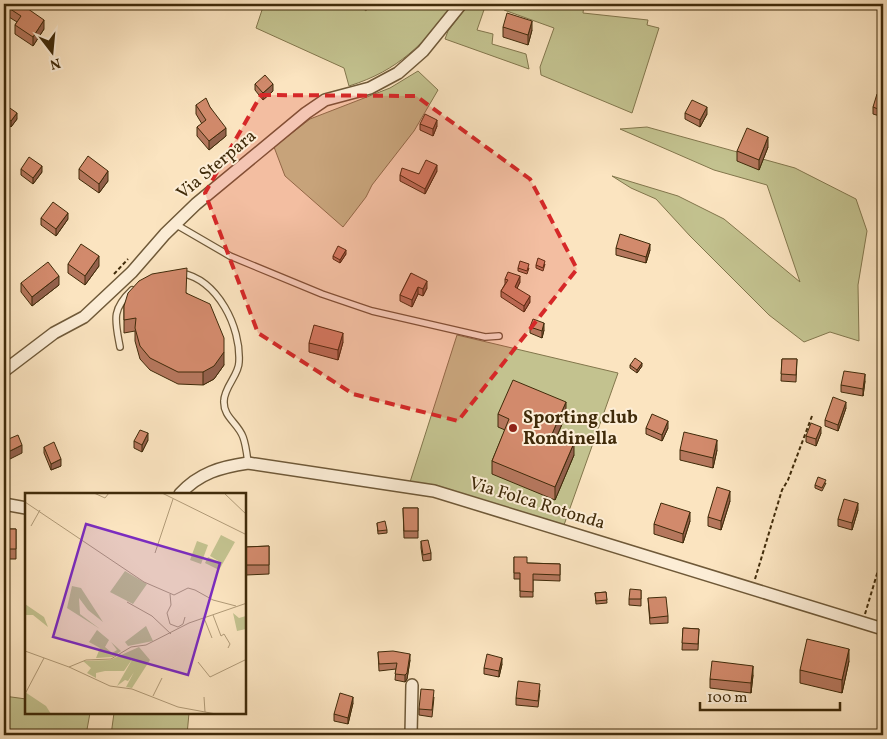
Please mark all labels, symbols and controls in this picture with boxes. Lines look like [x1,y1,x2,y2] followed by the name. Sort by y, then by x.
[28,28,78,78] north arrow
[48,53,63,74] text: N
[172,124,262,206] street label: Via Sterpara
[523,406,638,452] place label: Sporting club Rondinella
[507,422,519,434] marker: Sporting club Rondinella
[466,471,608,537] street label: Via Folca Rotonda
[25,493,246,714] inset map
[700,679,840,711] scale bar
[707,688,747,709] text: 100 m

